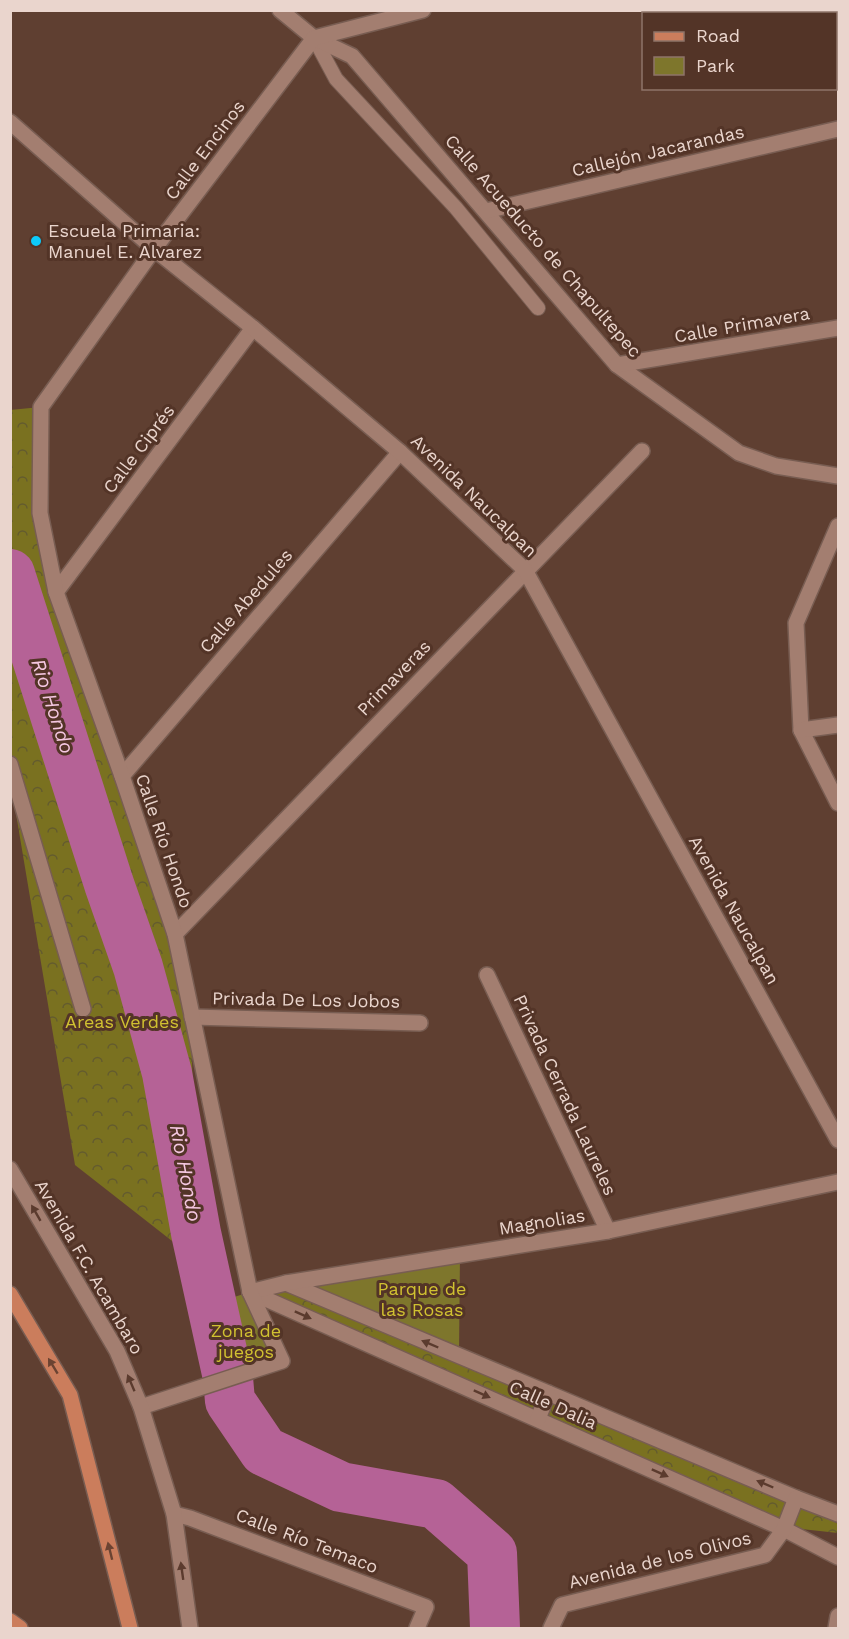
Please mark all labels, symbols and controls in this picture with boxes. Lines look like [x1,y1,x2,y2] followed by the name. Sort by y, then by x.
[642,12,837,90] legend
[696,25,740,46] text: Road
[696,55,735,76] text: Park
[160,96,249,204] street label: Calle Encinos
[570,120,746,181] street label: Callejón Jacarandas
[441,130,646,361] street label: Calle Acueducto de Chapultepec
[48,220,202,262] place label: Escuela Primaria: Manuel E. Alvarez
[29,234,43,248] marker: Escuela Primaria: Manuel E. Alvarez
[673,302,811,347] street label: Calle Primavera
[98,400,179,497] street label: Calle Ciprés
[407,430,542,561] street label: Avenida Naucalpan
[195,544,296,657] street label: Calle Abedules
[353,636,435,720] street label: Primaveras
[26,655,80,757] water label: Rio Hondo
[132,771,197,911] street label: Calle Río Hondo
[685,832,784,988] street label: Avenida Naucalpan
[212,987,400,1012] street label: Privada De Los Jobos
[510,991,621,1198] street label: Privada Cerrada Laureles
[65,1011,179,1032] park label: Areas Verdes
[165,1122,207,1224] water label: Rio Hondo
[31,1176,148,1358] street label: Avenida F.C. Acambaro
[497,1204,587,1239] street label: Magnolias
[31,1205,42,1221] one-way arrow
[378,1278,466,1320] park label: Parque de las Rosas
[295,1310,313,1320] one-way arrow
[211,1320,281,1362] park label: Zona de juegos
[421,1339,439,1349] one-way arrow
[48,1357,58,1374] one-way arrow
[126,1374,136,1392] one-way arrow
[506,1376,600,1433] street label: Calle Dalia
[473,1390,490,1399] one-way arrow
[651,1469,669,1479] one-way arrow
[756,1479,774,1488] one-way arrow
[233,1504,381,1577] street label: Calle Río Temaco
[566,1527,753,1592] street label: Avenida de los Olivos
[105,1542,115,1561] one-way arrow
[177,1561,187,1580] one-way arrow

